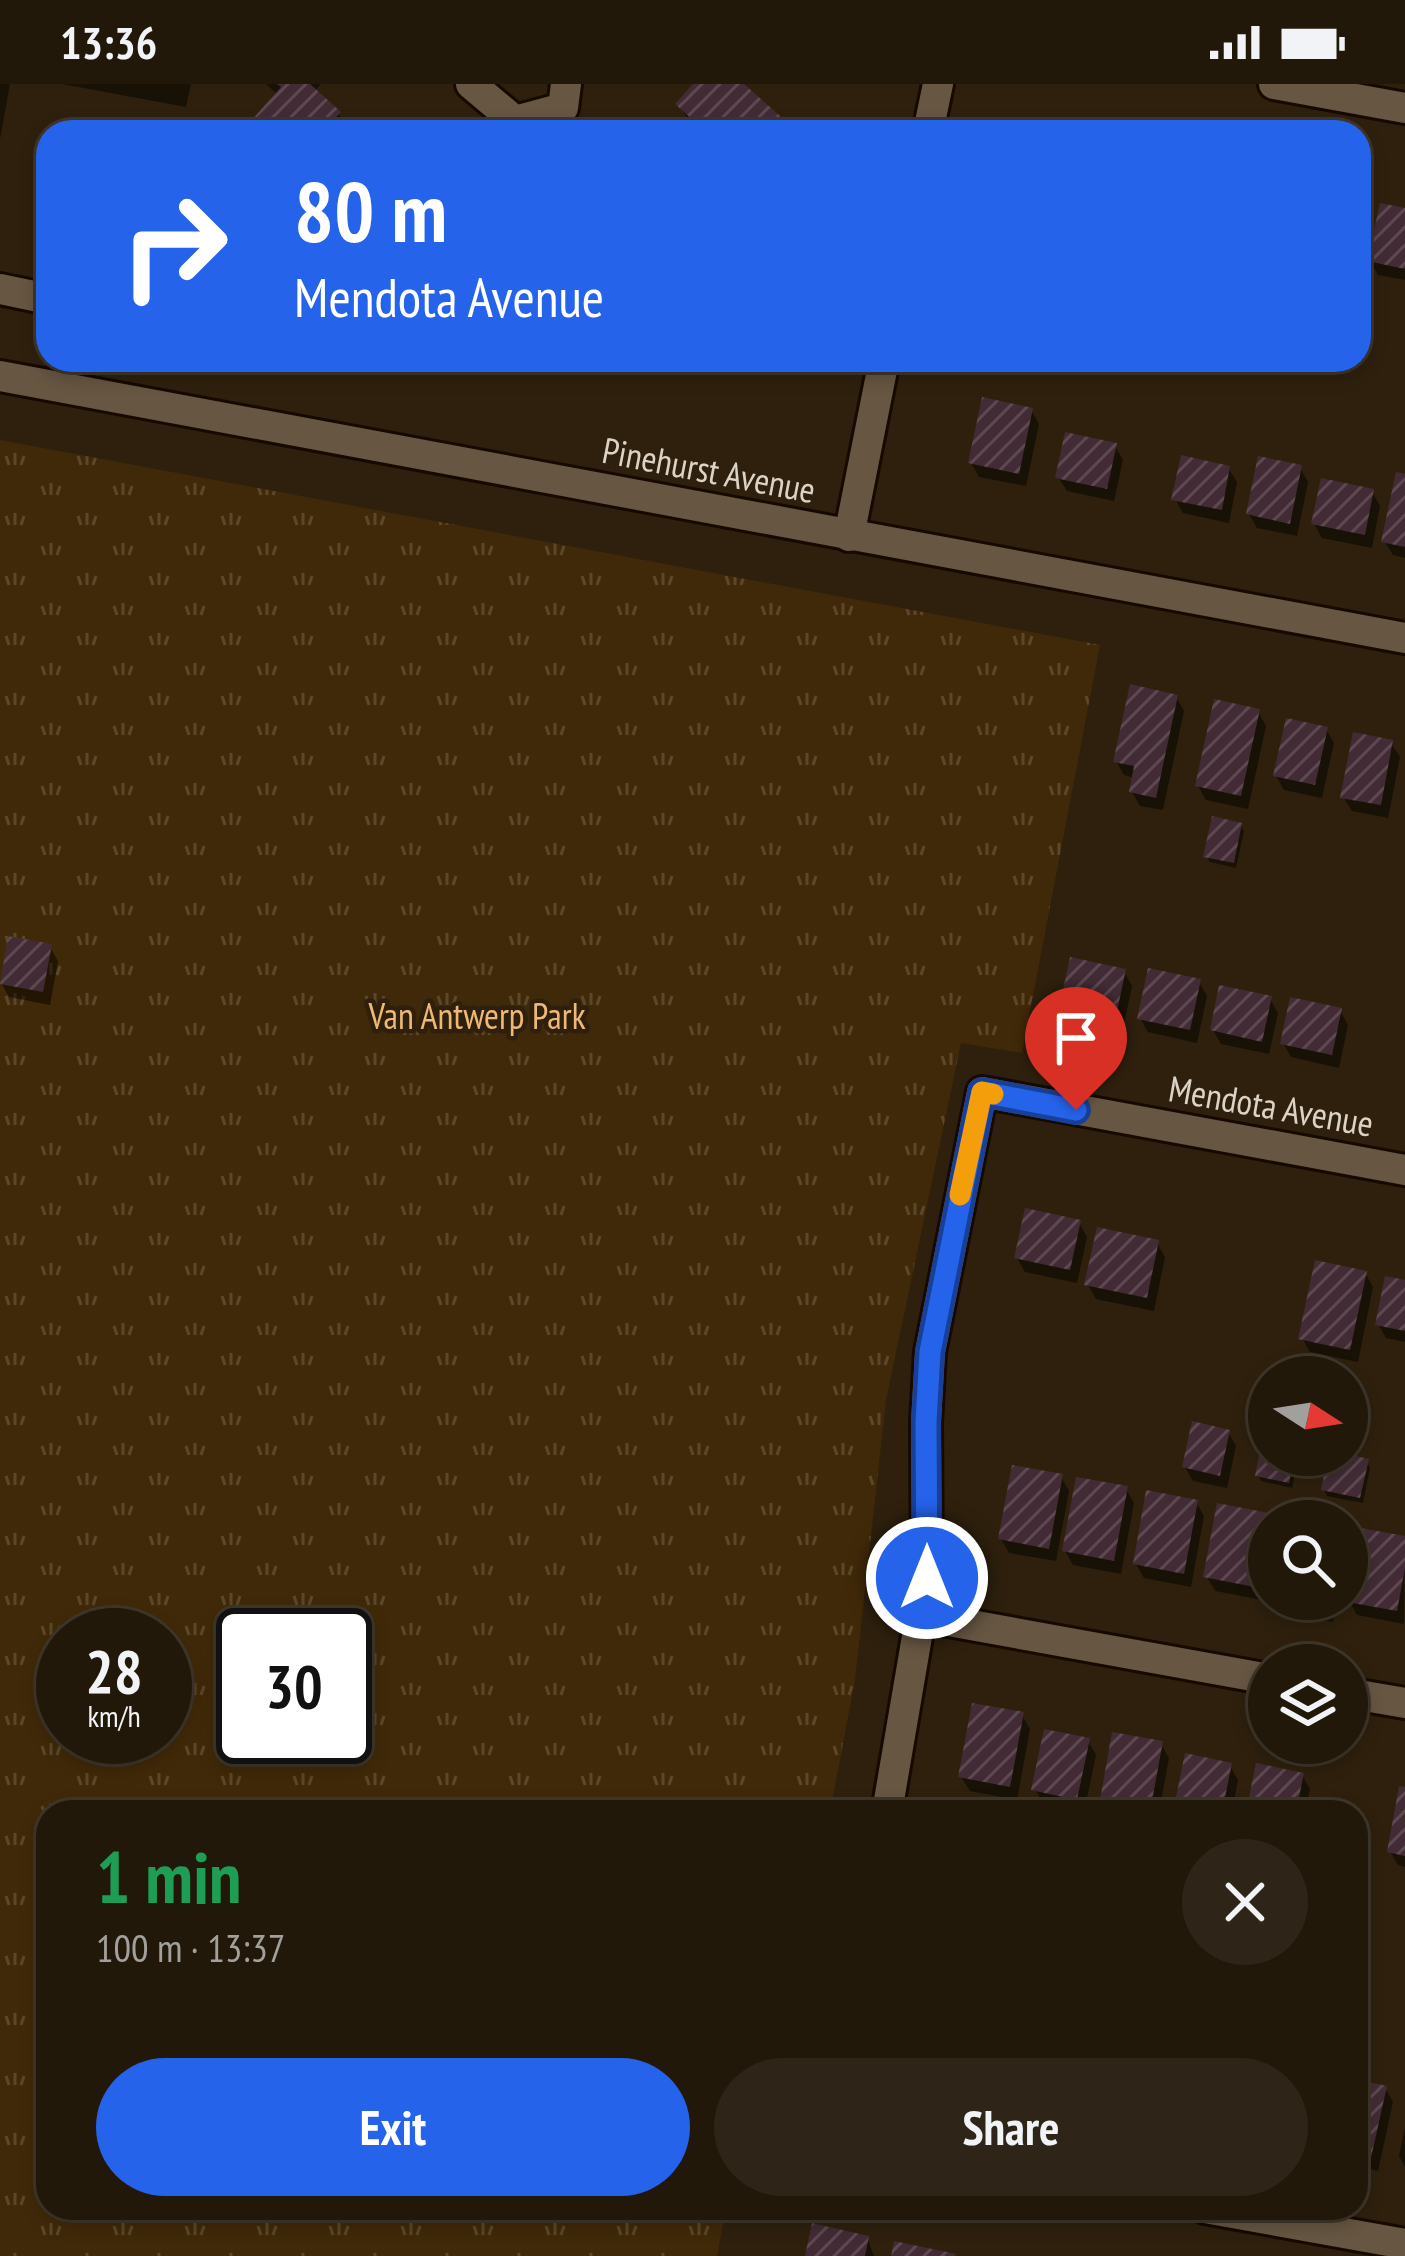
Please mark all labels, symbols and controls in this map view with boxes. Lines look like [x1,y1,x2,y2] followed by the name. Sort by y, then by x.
[60,13,157,71] text: 13:36
[294,156,447,265] text: 80 m
[96,168,252,324] icon: right
[294,262,604,332] text: Mendota Avenue
[599,426,820,513] street label: Pinehurst Avenue
[1025,987,1127,1110] pin
[367,992,586,1039] park label: Van Antwerp Park
[1043,1005,1109,1071] icon: arrive
[1165,1064,1377,1147] street label: Mendota Avenue
[1248,1356,1368,1476] north arrow
[1248,1356,1368,1764] map controls
[1248,1500,1368,1620] button: search
[864,1515,990,1641] position arrow
[216,1608,372,1764] speed limit sign: 30
[85,1632,143,1710] text: 28
[1248,1644,1368,1764] button: layers
[87,1696,141,1735] text: km/h
[96,1830,241,1923] text: 1 min
[1182,1839,1308,1965] button: close
[96,1922,285,1973] text: 100 m · 13:37
[96,2058,690,2196] button: Exit
[714,2058,1308,2196] button: Share

